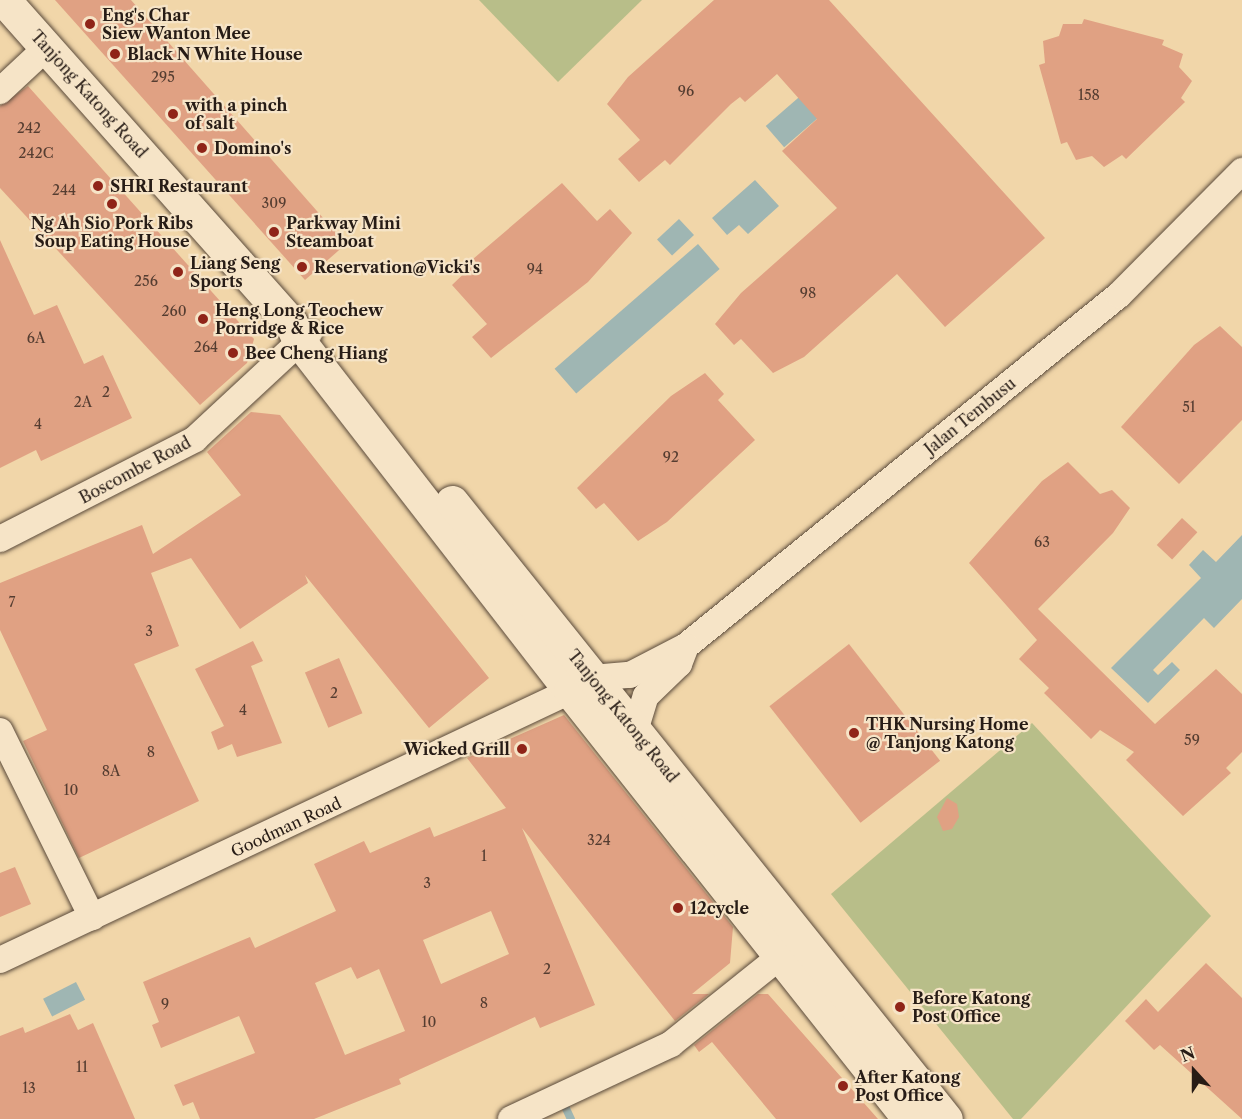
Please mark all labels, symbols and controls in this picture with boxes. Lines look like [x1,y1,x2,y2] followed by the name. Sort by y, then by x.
[102,5,252,43] place label: Eng's Char Siew Wanton Mee
[83,17,97,31] marker: Eng's Char Siew Wanton Mee
[27,26,151,162] street label: Tanjong Katong Road
[127,44,303,64] place label: Black N White House
[108,47,122,61] marker: Black N White House
[151,69,175,85] house number: 295
[678,83,694,99] house number: 96
[1078,87,1100,103] house number: 158
[185,95,288,133] place label: with a pinch of salt
[166,107,180,121] marker: with a pinch of salt
[17,120,41,136] house number: 242
[214,138,291,158] place label: Domino's
[195,141,209,155] marker: Domino's
[19,145,53,161] house number: 242C
[110,176,248,196] place label: SHRI Restaurant
[91,179,105,193] marker: SHRI Restaurant
[52,182,76,198] house number: 244
[262,195,286,211] house number: 309
[105,197,119,211] marker: Ng Ah Sio Pork Ribs Soup Eating House
[30,213,194,251] place label: Ng Ah Sio Pork Ribs Soup Eating House
[286,213,401,251] place label: Parkway Mini Steamboat
[267,225,281,239] marker: Parkway Mini Steamboat
[190,253,280,291] place label: Liang Seng Sports
[314,257,480,277] place label: Reservation@Vicki's
[295,260,309,274] marker: Reservation@Vicki's
[527,261,543,277] house number: 94
[171,265,185,279] marker: Liang Seng Sports
[134,273,158,289] house number: 256
[800,285,816,301] house number: 98
[215,300,383,338] place label: Heng Long Teochew Porridge & Rice
[161,303,187,319] house number: 260
[196,312,210,326] marker: Heng Long Teochew Porridge & Rice
[27,330,45,346] house number: 6A
[194,339,218,355] house number: 264
[245,343,387,363] place label: Bee Cheng Hiang
[226,346,240,360] marker: Bee Cheng Hiang
[920,373,1020,459] street label: Jalan Tembusu
[102,384,110,400] house number: 2
[74,394,92,410] house number: 2A
[1182,399,1196,415] house number: 51
[34,416,42,432] house number: 4
[76,433,194,507] street label: Boscombe Road
[663,449,679,465] house number: 92
[1034,534,1050,550] house number: 63
[9,594,15,610] house number: 7
[145,623,153,639] house number: 3
[564,646,682,786] street label: Tanjong Katong Road
[330,685,338,701] house number: 2
[239,702,247,718] house number: 4
[866,714,1029,752] place label: THK Nursing Home @ Tanjong Katong
[847,726,861,740] marker: THK Nursing Home @ Tanjong Katong
[1184,732,1200,748] house number: 59
[404,739,510,759] place label: Wicked Grill
[515,742,529,756] marker: Wicked Grill
[147,744,155,760] house number: 8
[102,763,120,779] house number: 8A
[64,782,78,798] house number: 10
[228,793,344,861] street label: Goodman Road
[587,832,611,848] house number: 324
[481,848,487,864] house number: 1
[423,875,431,891] house number: 3
[690,898,749,918] place label: 12cycle
[671,901,685,915] marker: 12cycle
[543,961,551,977] house number: 2
[912,988,1030,1026] place label: Before Katong Post Office
[480,995,488,1011] house number: 8
[161,996,169,1012] house number: 9
[893,1000,907,1014] marker: Before Katong Post Office
[422,1014,436,1030] house number: 10
[1164,1041,1224,1101] north arrow
[1177,1042,1198,1066] text: N
[76,1059,88,1075] house number: 11
[855,1067,960,1105] place label: After Katong Post Office
[836,1079,850,1093] marker: After Katong Post Office
[22,1080,36,1096] house number: 13

